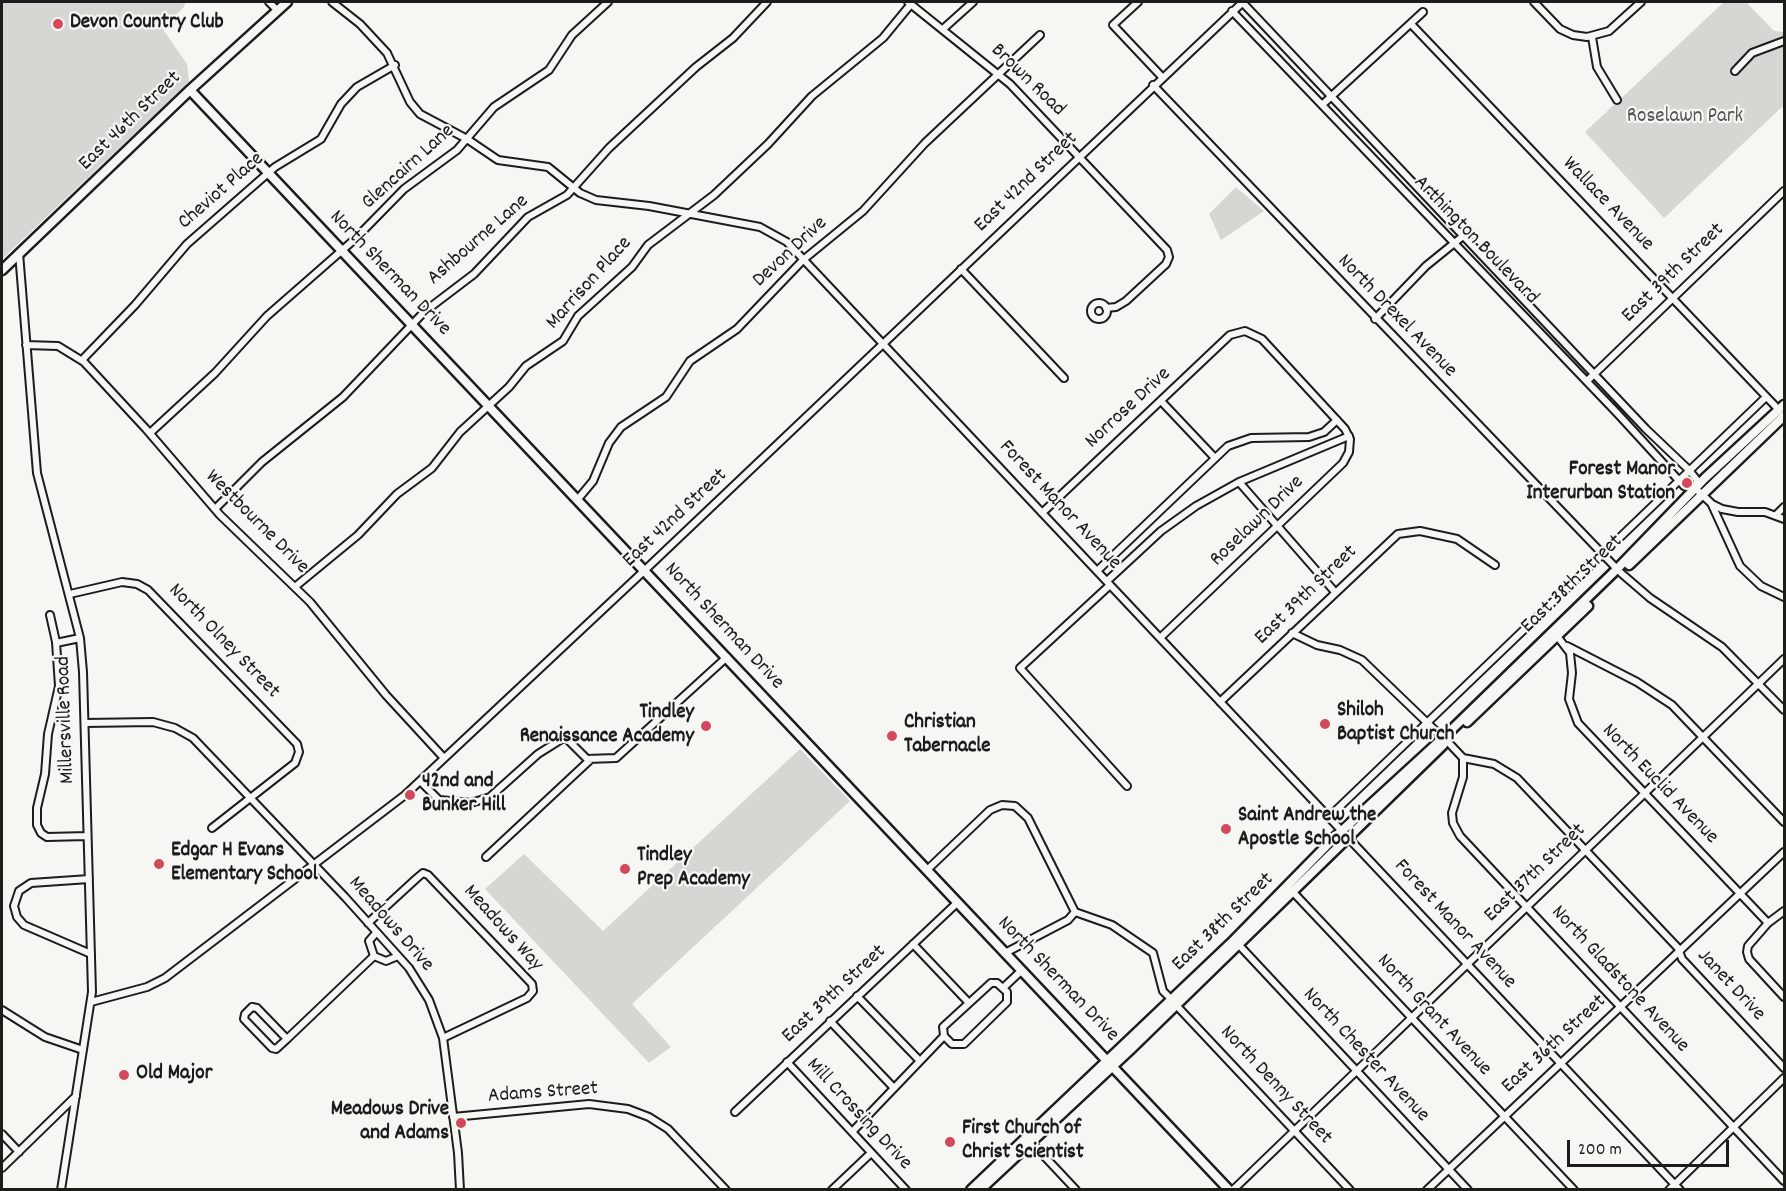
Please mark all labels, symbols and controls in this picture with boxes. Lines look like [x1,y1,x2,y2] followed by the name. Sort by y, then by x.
[70,11,224,37] place label: Devon Country Club
[51,17,65,31] marker: Devon Country Club
[984,39,1070,123] street label: Brown Road
[74,67,188,177] street label: East 46th Street
[1627,105,1743,131] park label: Roselawn Park
[357,120,461,216] street label: Glencairn Lane
[970,127,1084,239] street label: East 42nd Street
[174,148,270,236] street label: Cheviot Place
[1556,152,1658,258] street label: Wallace Avenue
[1407,171,1543,311] street label: Arthington Boulevard
[423,190,535,292] street label: Ashbourne Lane
[323,206,455,342] street label: North Sherman Drive
[748,212,834,294] street label: Devon Drive
[1617,219,1731,329] street label: East 39th Street
[542,232,638,336] street label: Marrison Place
[1331,250,1461,384] street label: North Drexel Avenue
[1081,363,1177,455] street label: Norrose Drive
[992,436,1126,576] street label: Forest Manor Avenue
[1526,458,1675,508] place label: Forest Manor Interurban Station
[618,464,734,574] street label: East 42nd Street
[199,466,313,580] street label: Westbourne Drive
[1206,471,1310,573] street label: Roselawn Drive
[1680,476,1694,490] marker: Forest Manor Interurban Station
[1517,530,1629,640] street label: East 38th Street
[1250,541,1364,651] street label: East 39th Street
[658,558,788,696] street label: North Sherman Drive
[162,579,284,705] street label: North Olney Street
[52,656,82,784] street label: Millersville Road
[1337,699,1454,749] place label: Shiloh Baptist Church
[520,701,694,751] place label: Tindley Renaissance Academy
[904,711,991,761] place label: Christian Tabernacle
[1318,717,1332,731] marker: Shiloh Baptist Church
[699,719,713,733] marker: Tindley Renaissance Academy
[1595,720,1723,850] street label: North Euclid Avenue
[885,729,899,743] marker: Christian Tabernacle
[422,770,506,820] place label: 42nd and Bunker Hill
[403,788,417,802] marker: 42nd and Bunker Hill
[1238,804,1376,854] place label: Saint Andrew the Apostle School
[1480,819,1592,929] street label: East 37th Street
[1219,822,1233,836] marker: Saint Andrew the Apostle School
[171,839,318,889] place label: Edgar H Evans Elementary School
[637,844,750,894] place label: Tindley Prep Academy
[1387,855,1521,995] street label: Forest Manor Avenue
[152,857,166,871] marker: Edgar H Evans Elementary School
[618,862,632,876] marker: Tindley Prep Academy
[1168,868,1280,978] street label: East 38th Street
[342,872,438,978] street label: Meadows Drive
[456,880,548,978] street label: Meadows Way
[1544,901,1694,1059] street label: North Gladstone Avenue
[991,912,1123,1048] street label: North Sherman Drive
[778,940,892,1050] street label: East 39th Street
[1690,945,1770,1027] street label: Janet Drive
[1370,950,1496,1082] street label: North Grant Avenue
[1296,983,1434,1129] street label: North Chester Avenue
[1498,990,1612,1100] street label: East 36th Street
[1213,1021,1337,1151] street label: North Denny Street
[800,1054,916,1176] street label: Mill Crossing Drive
[136,1062,213,1088] place label: Old Major
[117,1068,131,1082] marker: Old Major
[487,1078,599,1110] street label: Adams Street
[331,1098,449,1148] place label: Meadows Drive and Adams
[454,1116,468,1130] marker: Meadows Drive and Adams
[962,1117,1084,1167] place label: First Church of Christ Scientist
[1570,1128,1732,1166] scale bar
[943,1135,957,1149] marker: First Church of Christ Scientist
[1578,1138,1622,1163] text: 200 m

